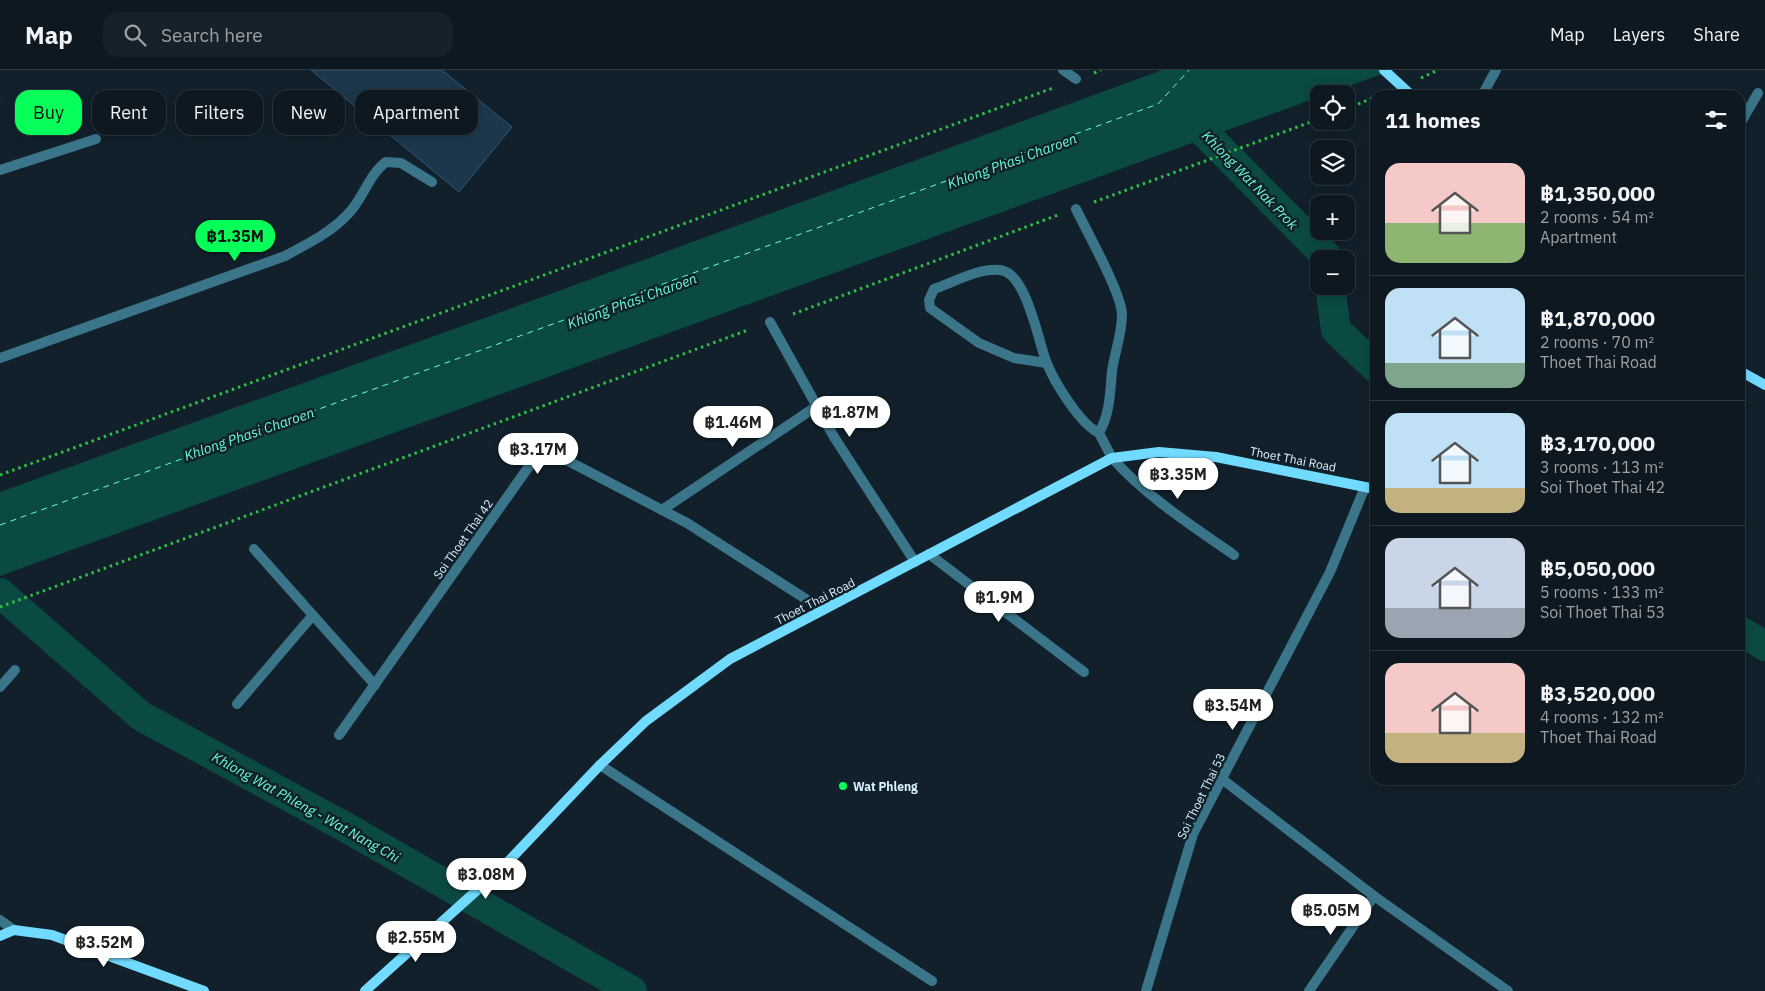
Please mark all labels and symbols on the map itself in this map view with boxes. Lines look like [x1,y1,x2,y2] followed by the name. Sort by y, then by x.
[1198,127,1302,234] water label: Khlong Wat Nak Prok
[945,129,1079,193] water label: Khlong Phasi Charoen
[194,220,276,262] pin: ฿1.35M
[565,269,699,333] water label: Khlong Phasi Charoen
[809,396,891,438] pin: ฿1.87M
[182,403,317,465] water label: Khlong Phasi Charoen
[692,406,774,448] pin: ฿1.46M
[497,432,579,475] pin: ฿3.17M
[1249,443,1337,475] street label: Thoet Thai Road
[1137,458,1219,500] pin: ฿3.35M
[430,496,496,582] street label: Soi Thoet Thai 42
[773,574,857,628] street label: Thoet Thai Road
[964,580,1034,623] pin: ฿1.9M
[1192,688,1274,731] pin: ฿3.54M
[209,748,403,866] water label: Khlong Wat Phleng - Wat Nang Chi
[1174,751,1228,841] street label: Soi Thoet Thai 53
[853,779,918,794] place label: Wat Phleng
[837,780,849,792] marker: Wat Phleng
[445,858,527,900] pin: ฿3.08M
[1290,894,1372,936] pin: ฿5.05M
[375,920,457,963] pin: ฿2.55M
[63,926,145,968] pin: ฿3.52M

